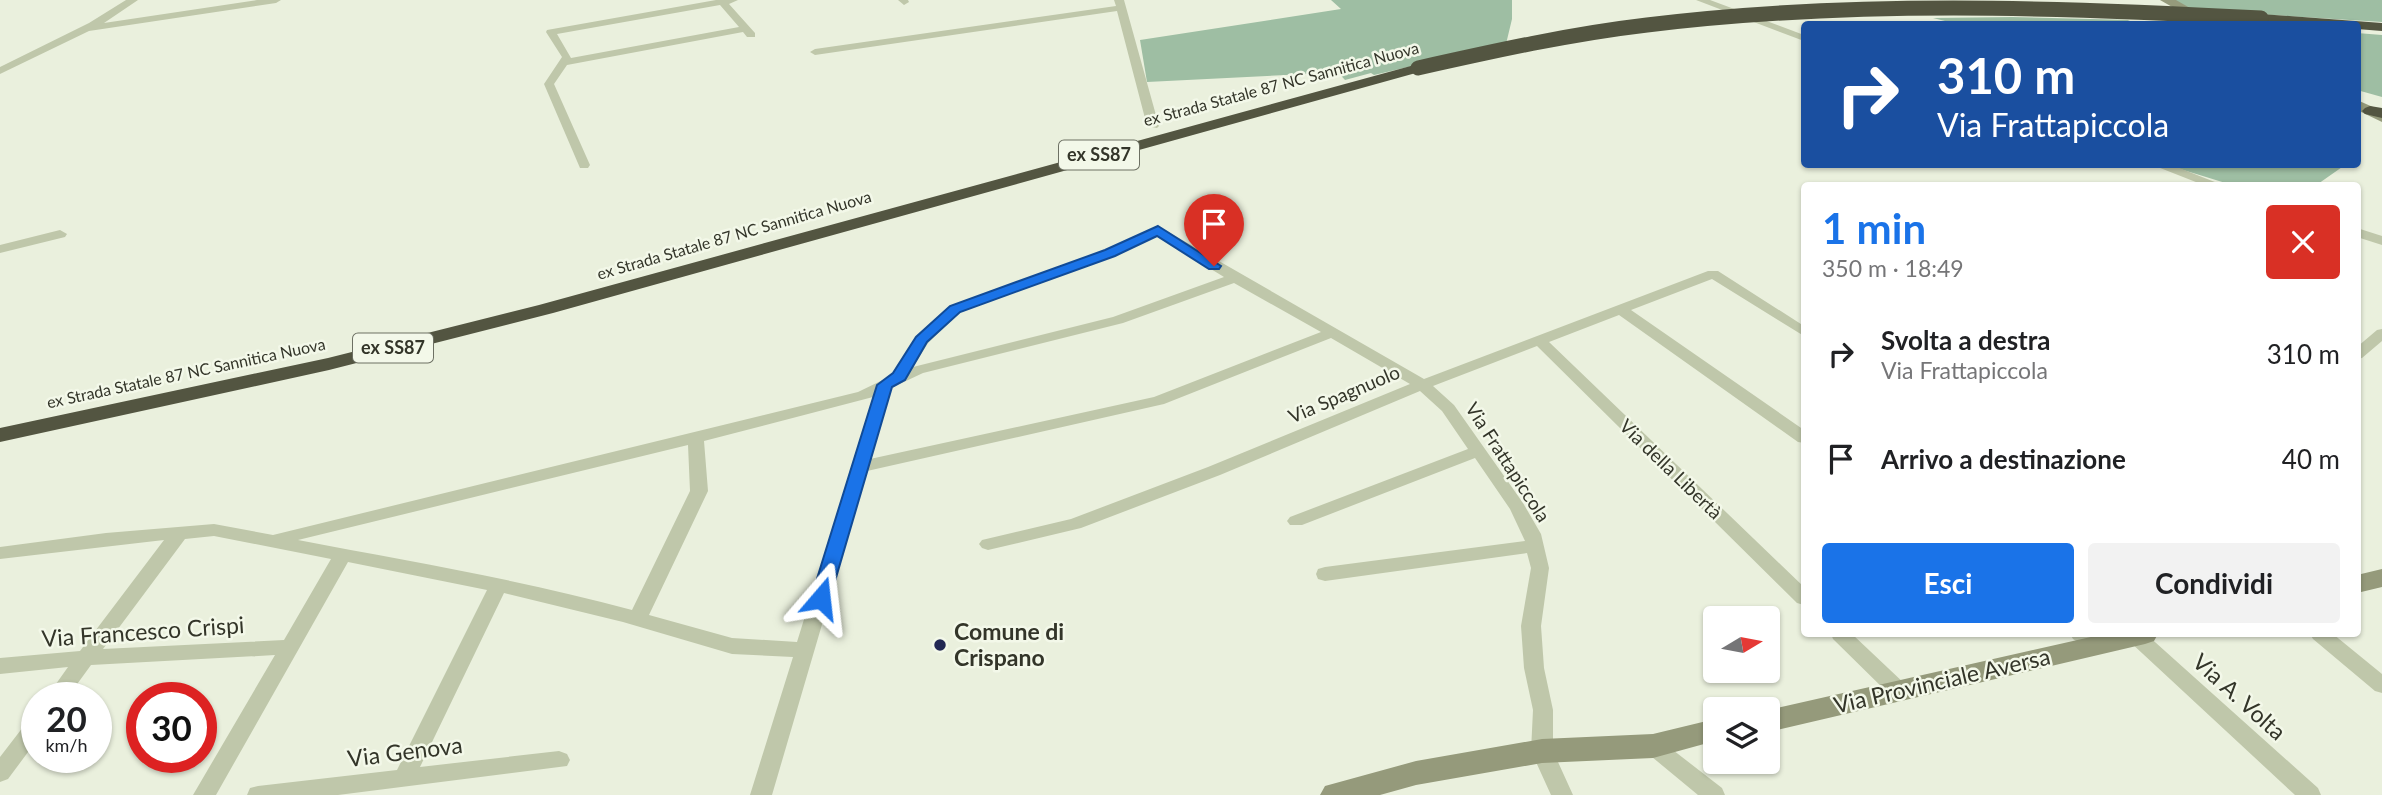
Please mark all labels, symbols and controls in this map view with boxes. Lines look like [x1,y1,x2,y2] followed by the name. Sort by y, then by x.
[1141,38,1421,129] street label: ex Strada Statale 87 NC Sannitica Nuova
[1937,46,2075,104] text: 310 m
[1822,49,1913,140] icon: right
[1937,105,2169,144] text: Via Frattapiccola
[1059,140,1139,170] road number: ex SS87
[595,186,873,283] street label: ex Strada Statale 87 NC Sannitica Nuova
[1184,194,1244,266] pin
[1822,203,1926,253] text: 1 min
[1195,205,1233,243] icon: arrive
[2266,205,2340,279] button: close
[1822,254,1964,282] text: 350 m · 18:49
[1881,324,2051,356] text: Svolta a destra
[45,334,327,411] street label: ex Strada Statale 87 NC Sannitica Nuova
[353,334,433,362] road number: ex SS87
[1822,335,1860,373] icon: right
[2267,338,2340,370] text: 310 m
[1881,356,2048,384] text: Via Frattapiccola
[1285,360,1403,427] street label: Via Spagnuolo
[1461,398,1556,526] street label: Via Frattapiccola
[1615,414,1727,523] street label: Via della Libertà
[1822,440,1860,478] icon: arrive
[1881,443,2126,475] text: Arrivo a destinazione
[2282,443,2340,475] text: 40 m
[1822,543,2074,623] button: Esci
[2088,543,2340,623] button: Condividi
[784,561,858,635] position arrow
[1703,606,1780,682] north arrow
[1703,606,1780,774] map controls
[41,610,245,652] street label: Via Francesco Crispi
[954,617,1064,671] place label: Comune di Crispano
[932,637,948,653] marker: Comune di Crispano
[1831,641,2053,719] street label: Via Provinciale Aversa
[2187,647,2292,745] street label: Via A. Volta
[126,682,217,773] speed limit sign: 30
[46,697,87,739] text: 20
[1703,697,1780,774] button: layers
[346,730,464,772] street label: Via Genova
[45,734,88,756] text: km/h

